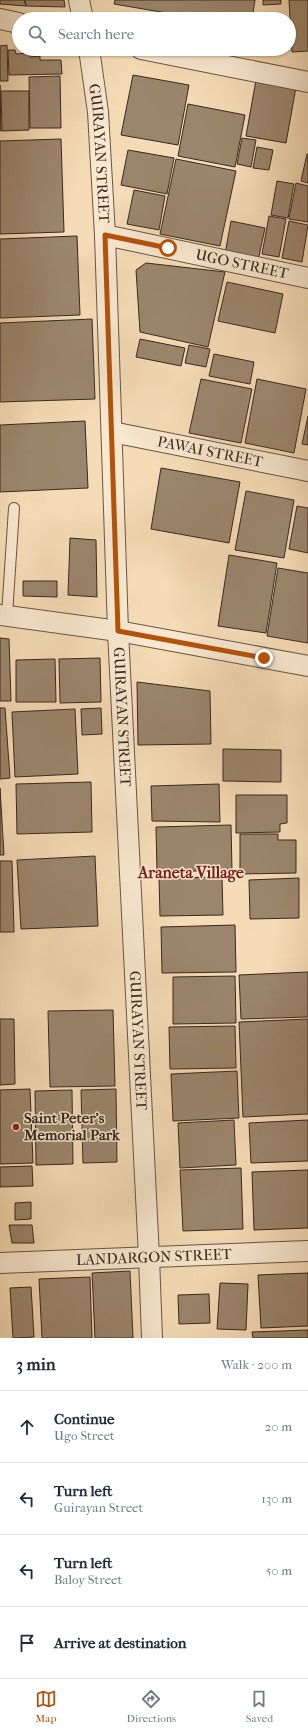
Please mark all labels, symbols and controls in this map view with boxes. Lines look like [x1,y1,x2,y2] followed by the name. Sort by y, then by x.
[12,12,296,56] search box
[26,23,48,45] icon: search
[58,25,134,43] text: Search here
[85,83,113,224] street label: GUIRAYAN STREET
[159,239,177,257] route start
[194,245,291,283] street label: UGO STREET
[156,432,265,471] street label: PAWAI STREET
[110,647,135,788] street label: GUIRAYAN STREET
[255,649,273,667] route end
[137,863,244,883] district label: Araneta Village
[126,970,151,1112] street label: GUIRAYAN STREET
[23,1109,121,1144] place label: Saint Peter's Memorial Park
[11,1122,21,1132] marker: Saint Peter's Memorial Park
[76,1245,233,1269] street label: LANDARGON STREET
[16,1354,56,1374] text: 3 min
[221,1357,292,1372] text: Walk · 200 m
[54,1410,114,1428] text: Continue
[16,1416,38,1438] icon: ahead
[265,1419,292,1434] text: 20 m
[54,1428,115,1443] text: Ugo Street
[54,1482,112,1500] text: Turn left
[16,1488,38,1510] icon: left
[261,1491,292,1506] text: 130 m
[54,1500,143,1515] text: Guirayan Street
[54,1554,112,1572] text: Turn left
[16,1560,38,1582] icon: left
[266,1563,292,1578] text: 50 m
[54,1572,122,1587] text: Baloy Street
[16,1632,38,1654] icon: arrive
[54,1634,186,1652] text: Arrive at destination
[35,1688,57,1725] tab: Map
[127,1688,176,1725] tab: Directions
[246,1688,273,1725] tab: Saved

